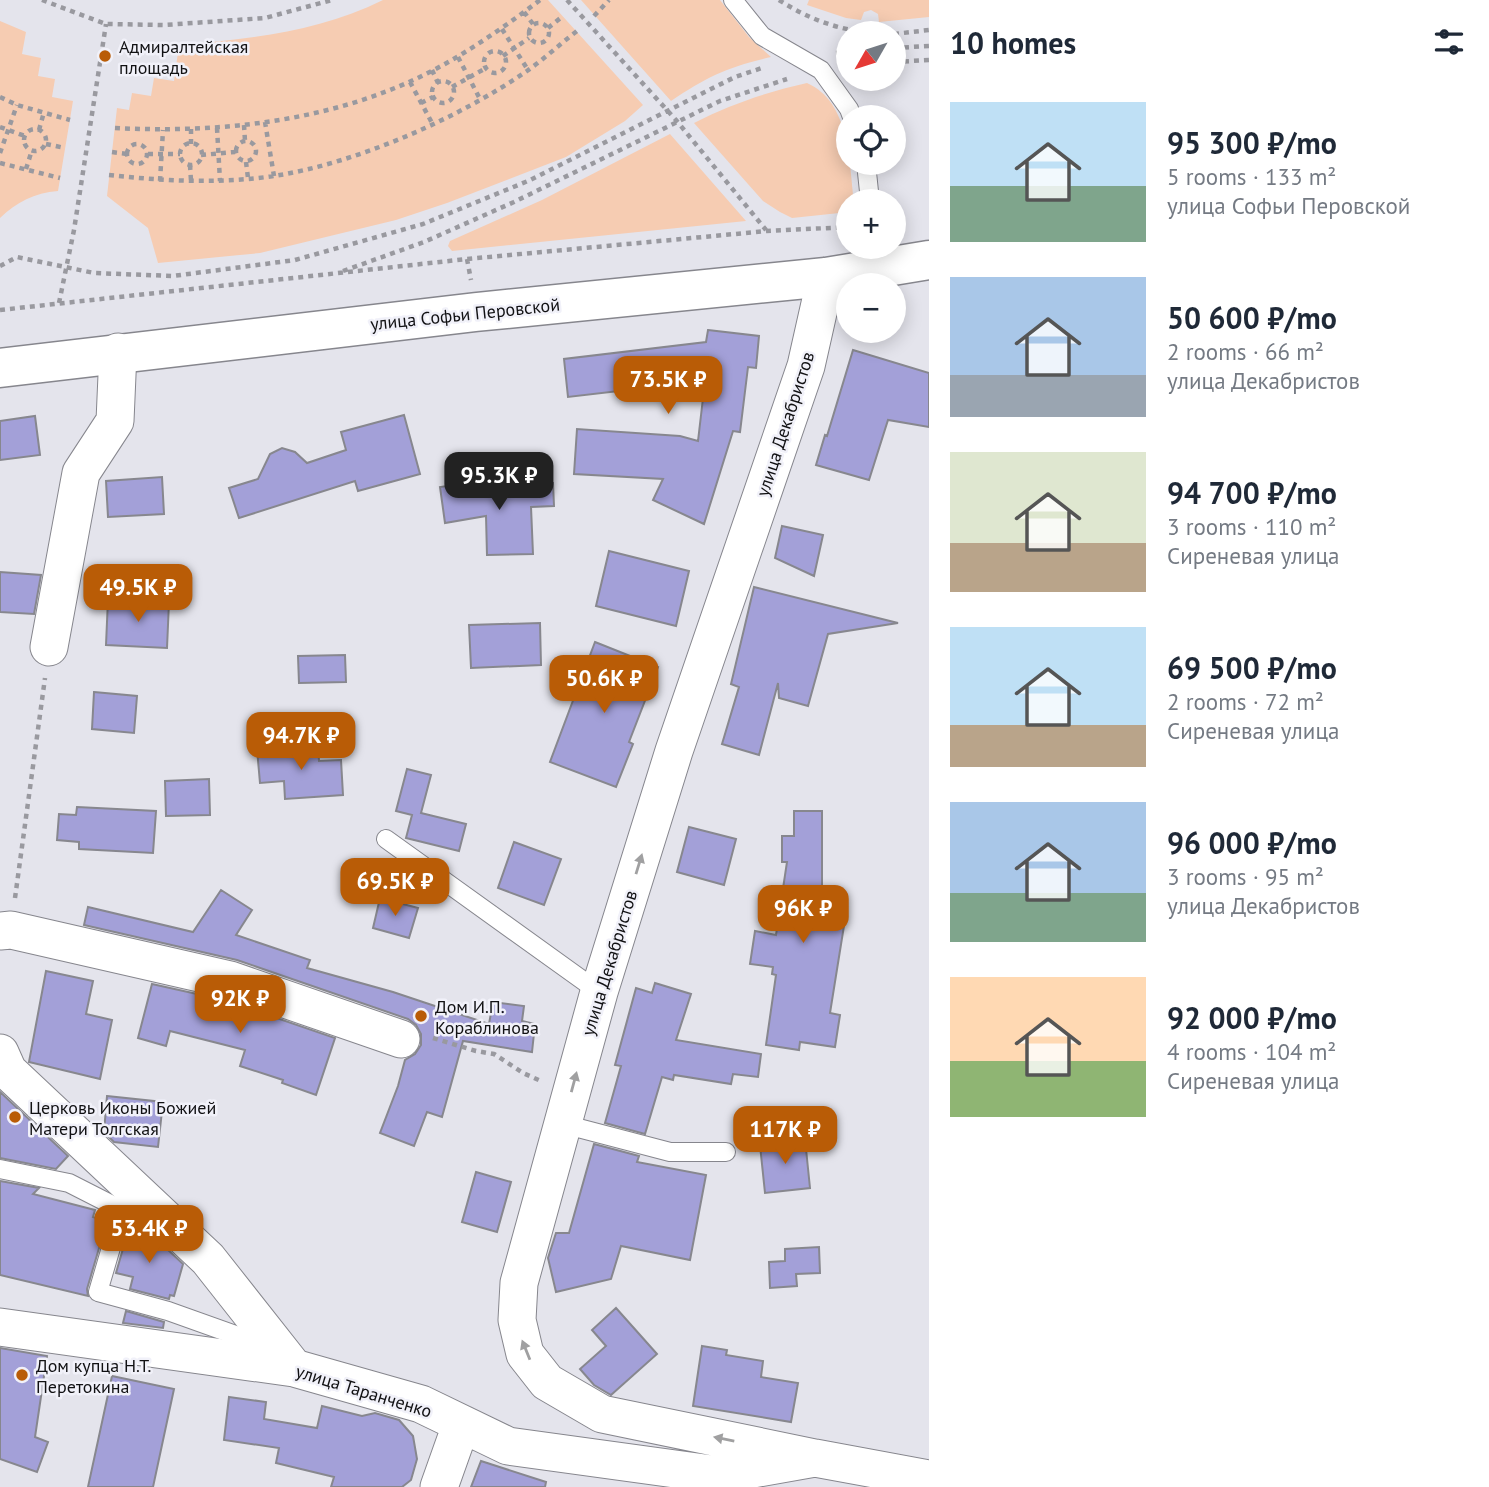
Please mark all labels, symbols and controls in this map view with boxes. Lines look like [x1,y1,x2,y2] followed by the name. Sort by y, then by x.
[836,21,906,91] north arrow
[836,21,906,343] map controls
[950,23,1076,62] text: 10 homes
[1430,23,1468,61] icon: filters
[119,35,248,79] place label: Адмиралтейская площадь
[97,48,113,64] marker: Адмиралтейская площадь
[836,105,906,175] button: locate
[1167,123,1337,162] text: 95 300 ₽/mo
[1006,130,1090,214] icon: home
[1167,162,1336,191] text: 5 rooms · 133 m²
[836,189,906,259] button: +
[1167,191,1410,220] text: улица Софьи Перовской
[836,273,906,343] button: −
[369,293,561,335] street label: улица Софьи Перовской
[1167,298,1337,337] text: 50 600 ₽/mo
[1006,305,1090,389] icon: home
[1167,337,1324,366] text: 2 rooms · 66 m²
[751,349,819,499] street label: улица Декабристов
[603,356,733,416] pin: 73.5K ₽
[629,364,707,393] text: 73.5K ₽
[1167,366,1360,395] text: улица Декабристов
[434,452,564,512] pin: 95.3K ₽
[460,460,538,489] text: 95.3K ₽
[1167,473,1337,512] text: 94 700 ₽/mo
[1006,480,1090,564] icon: home
[1167,512,1336,541] text: 3 rooms · 110 m²
[1167,541,1339,570] text: Сиреневая улица
[73,564,203,624] pin: 49.5K ₽
[99,572,177,601] text: 49.5K ₽
[1167,648,1337,687] text: 69 500 ₽/mo
[1006,655,1090,739] icon: home
[539,656,669,715] pin: 50.6K ₽
[565,663,643,692] text: 50.6K ₽
[1167,687,1324,716] text: 2 rooms · 72 m²
[236,712,366,772] pin: 94.7K ₽
[1167,716,1339,745] text: Сиреневая улица
[262,720,340,749] text: 94.7K ₽
[1167,823,1337,862] text: 96 000 ₽/mo
[1006,830,1090,914] icon: home
[634,853,645,874] one-way arrow
[330,858,460,918] pin: 69.5K ₽
[1167,862,1324,891] text: 3 rooms · 95 m²
[356,866,434,895] text: 69.5K ₽
[754,886,852,945] pin: 96K ₽
[576,887,642,1039] street label: улица Декабристов
[1167,891,1360,920] text: улица Декабристов
[774,893,832,922] text: 96K ₽
[191,976,289,1035] pin: 92K ₽
[211,983,269,1012] text: 92K ₽
[435,995,539,1039] place label: Дом И.П. Кораблинова
[1167,998,1337,1037] text: 92 000 ₽/mo
[1006,1005,1090,1089] icon: home
[413,1008,429,1024] marker: Дом И.П. Кораблинова
[1167,1037,1336,1066] text: 4 rooms · 104 m²
[1167,1066,1339,1095] text: Сиреневая улица
[569,1071,580,1093] one-way arrow
[29,1096,216,1140] place label: Церковь Иконы Божией Матери Толгская
[728,1106,842,1166] pin: 117K ₽
[7,1109,23,1125] marker: Церковь Иконы Божией Матери Толгская
[749,1114,821,1143] text: 117K ₽
[84,1206,214,1265] pin: 53.4K ₽
[110,1213,188,1242] text: 53.4K ₽
[520,1339,531,1360] one-way arrow
[36,1354,151,1398] place label: Дом купца Н.Т. Перетокина
[293,1359,435,1423] street label: улица Таранченко
[14,1367,30,1383] marker: Дом купца Н.Т. Перетокина
[713,1434,735,1445] one-way arrow

